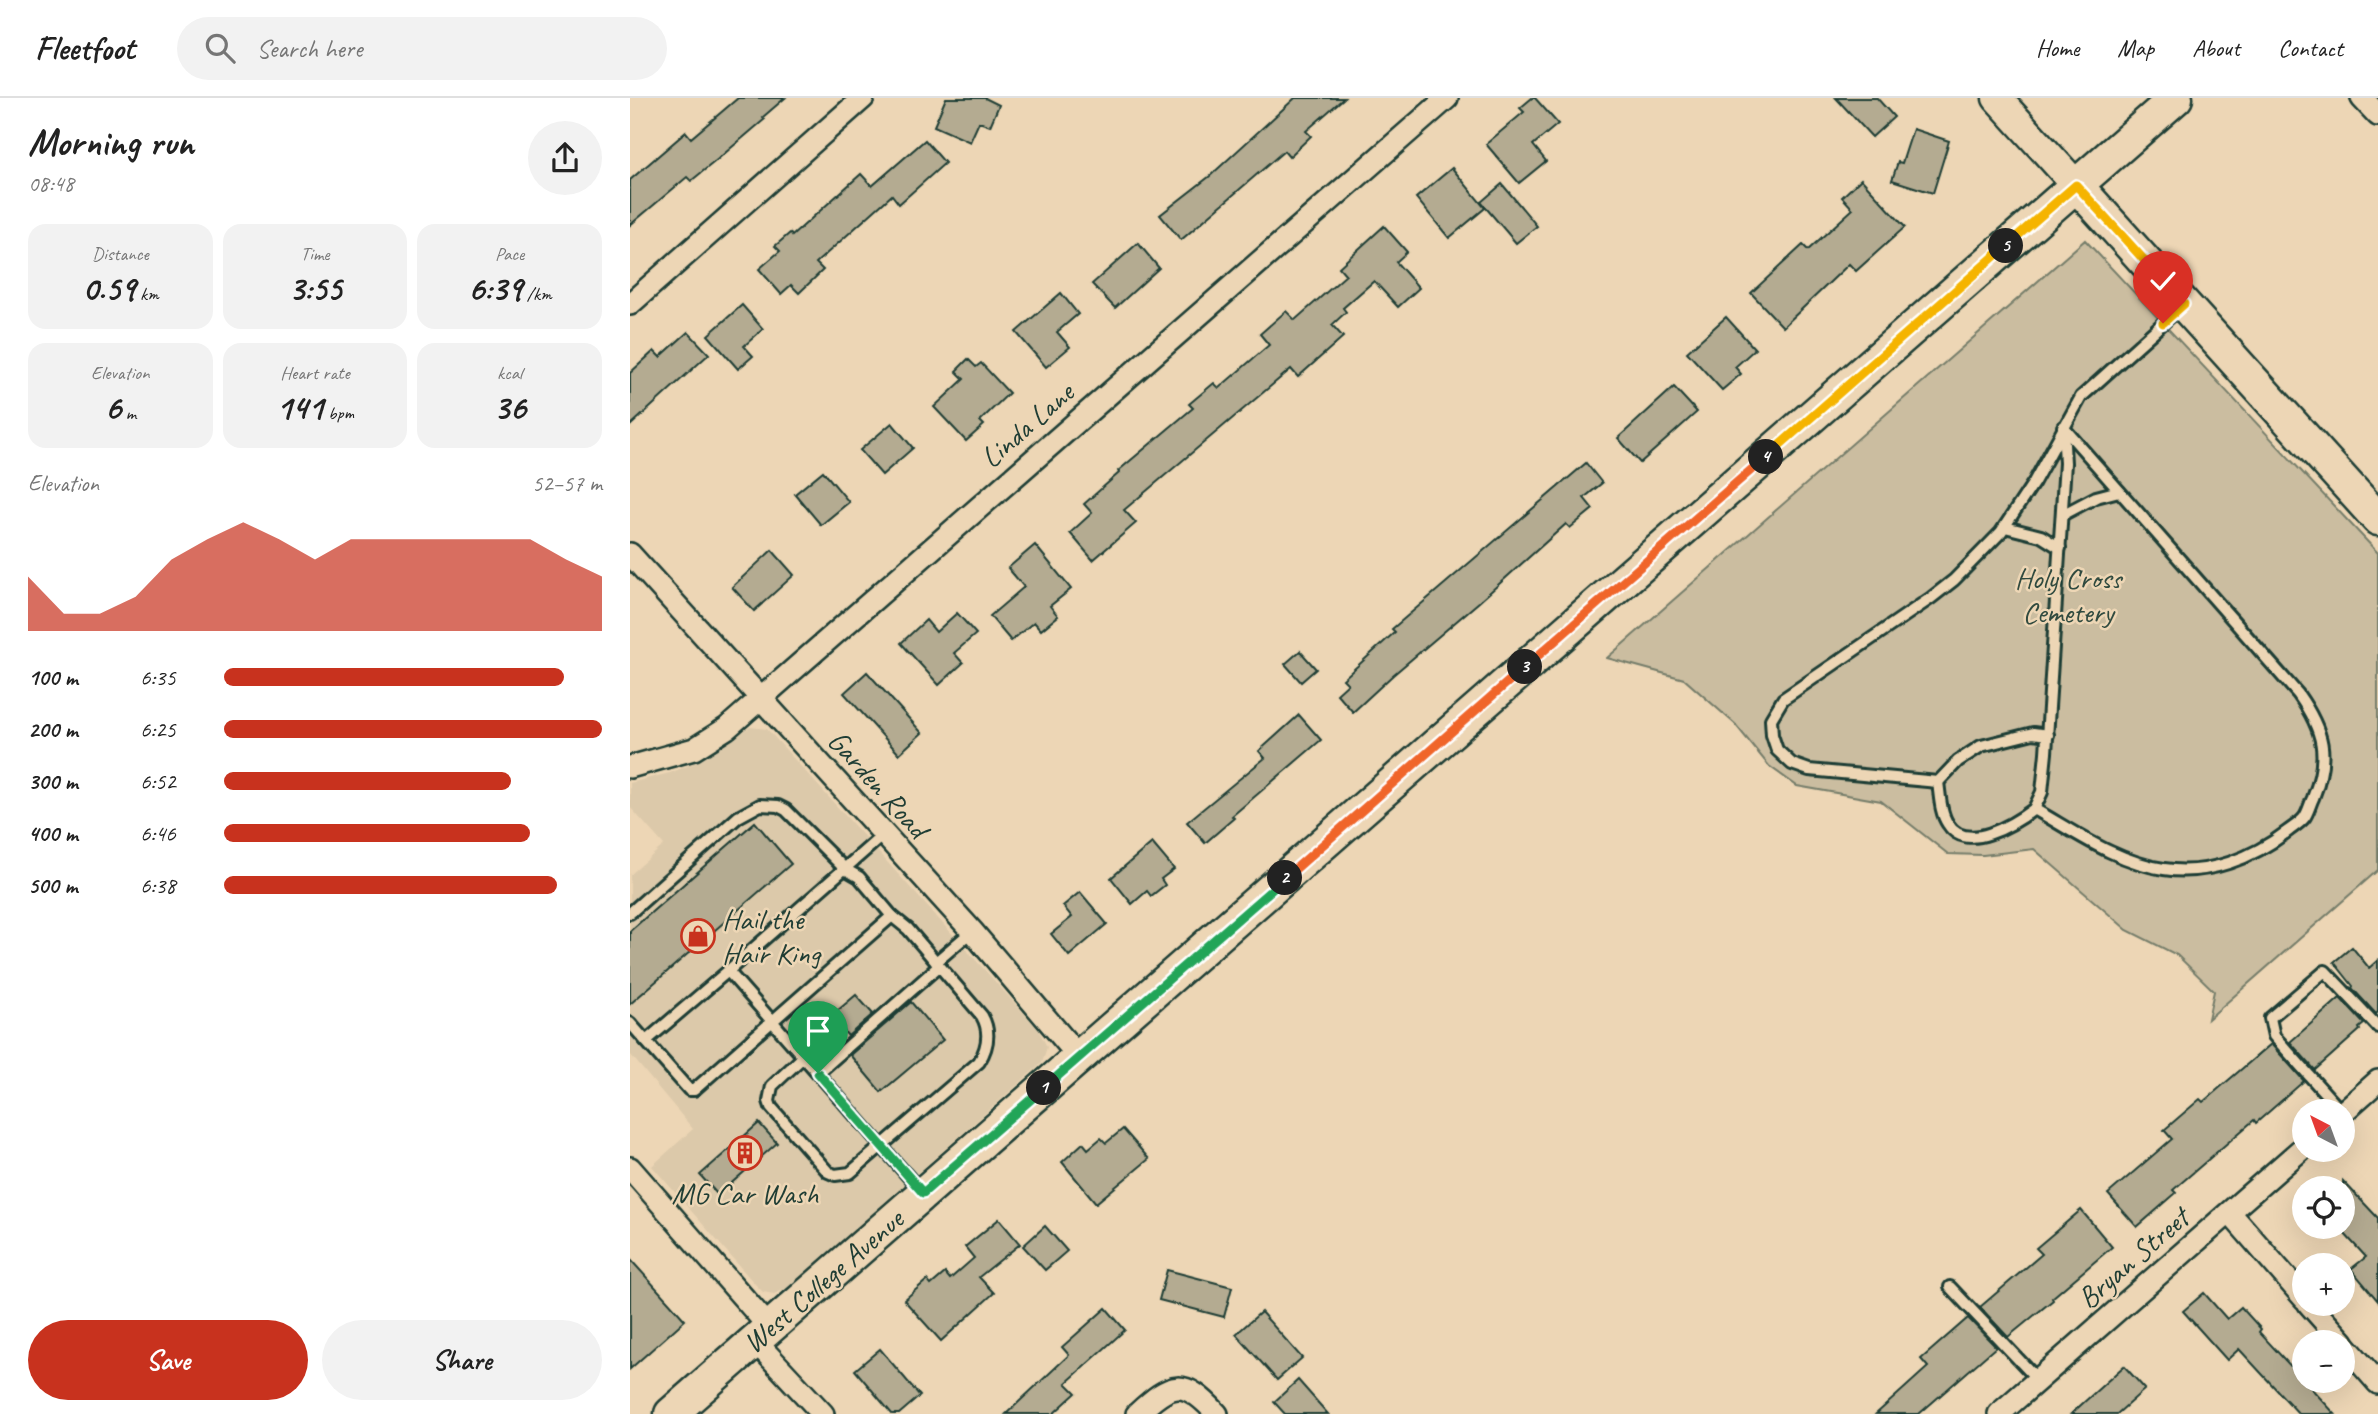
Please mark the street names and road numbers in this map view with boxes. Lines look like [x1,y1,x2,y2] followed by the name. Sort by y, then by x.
[972,373,1083,476] street label: Linda Lane
[820,722,939,849] street label: Garden Road
[2069,1197,2200,1317] street label: Bryan Street
[735,1199,913,1361] street label: West College Avenue

